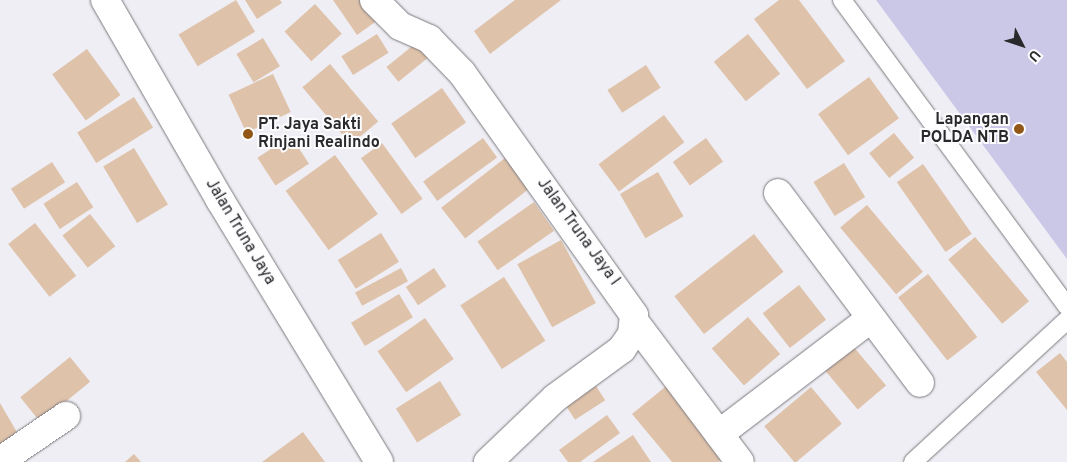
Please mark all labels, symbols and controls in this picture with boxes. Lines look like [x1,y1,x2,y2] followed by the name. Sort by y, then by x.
[997,20,1047,70] north arrow
[1024,46,1043,65] text: U
[920,110,1009,148] place label: Lapangan POLDA NTB
[258,115,380,153] place label: PT. Jaya Sakti Rinjani Realindo
[1013,123,1025,135] marker: Lapangan POLDA NTB
[242,128,254,140] marker: PT. Jaya Sakti Rinjani Realindo
[532,174,624,290] street label: Jalan Truna Jaya I
[201,175,279,289] street label: Jalan Truna Jaya

